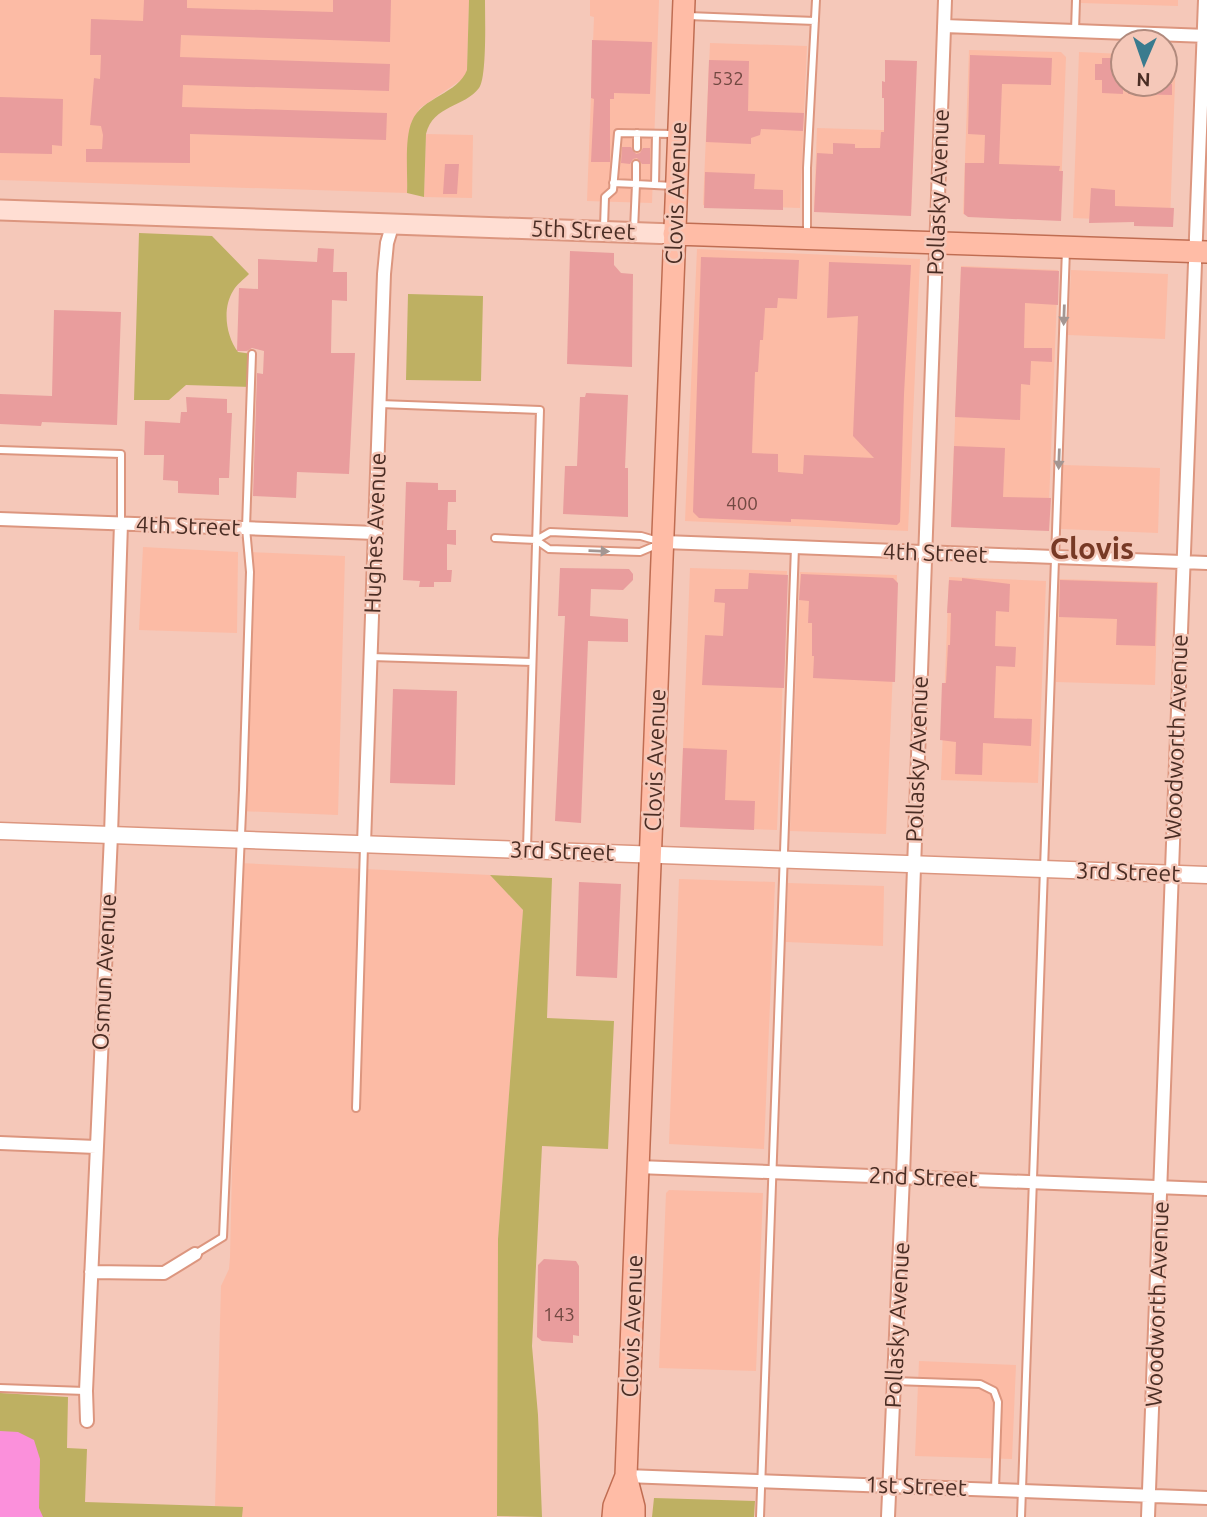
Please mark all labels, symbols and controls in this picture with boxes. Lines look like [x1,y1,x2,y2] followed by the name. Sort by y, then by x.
[1109,28,1179,98] north arrow
[712,67,744,89] house number: 532
[1136,69,1151,91] text: N
[922,108,953,276] street label: Pollasky Avenue
[661,121,690,265] street label: Clovis Avenue
[530,215,636,244] street label: 5th Street
[1059,304,1070,326] one-way arrow
[1054,449,1065,471] one-way arrow
[359,452,390,614] street label: Hughes Avenue
[726,492,758,514] house number: 400
[135,511,241,540] street label: 4th Street
[1050,531,1134,565] district label: Clovis
[882,538,988,567] street label: 4th Street
[589,545,611,556] one-way arrow
[1159,633,1192,840] street label: Woodworth Avenue
[901,675,932,843] street label: Pollasky Avenue
[640,688,669,832] street label: Clovis Avenue
[509,836,615,865] street label: 3rd Street
[1075,857,1181,886] street label: 3rd Street
[87,893,120,1051] street label: Osmun Avenue
[868,1162,978,1191] street label: 2nd Street
[1140,1200,1173,1407] street label: Woodworth Avenue
[880,1241,913,1409] street label: Pollasky Avenue
[617,1254,646,1398] street label: Clovis Avenue
[543,1303,575,1325] house number: 143
[865,1471,967,1500] street label: 1st Street

